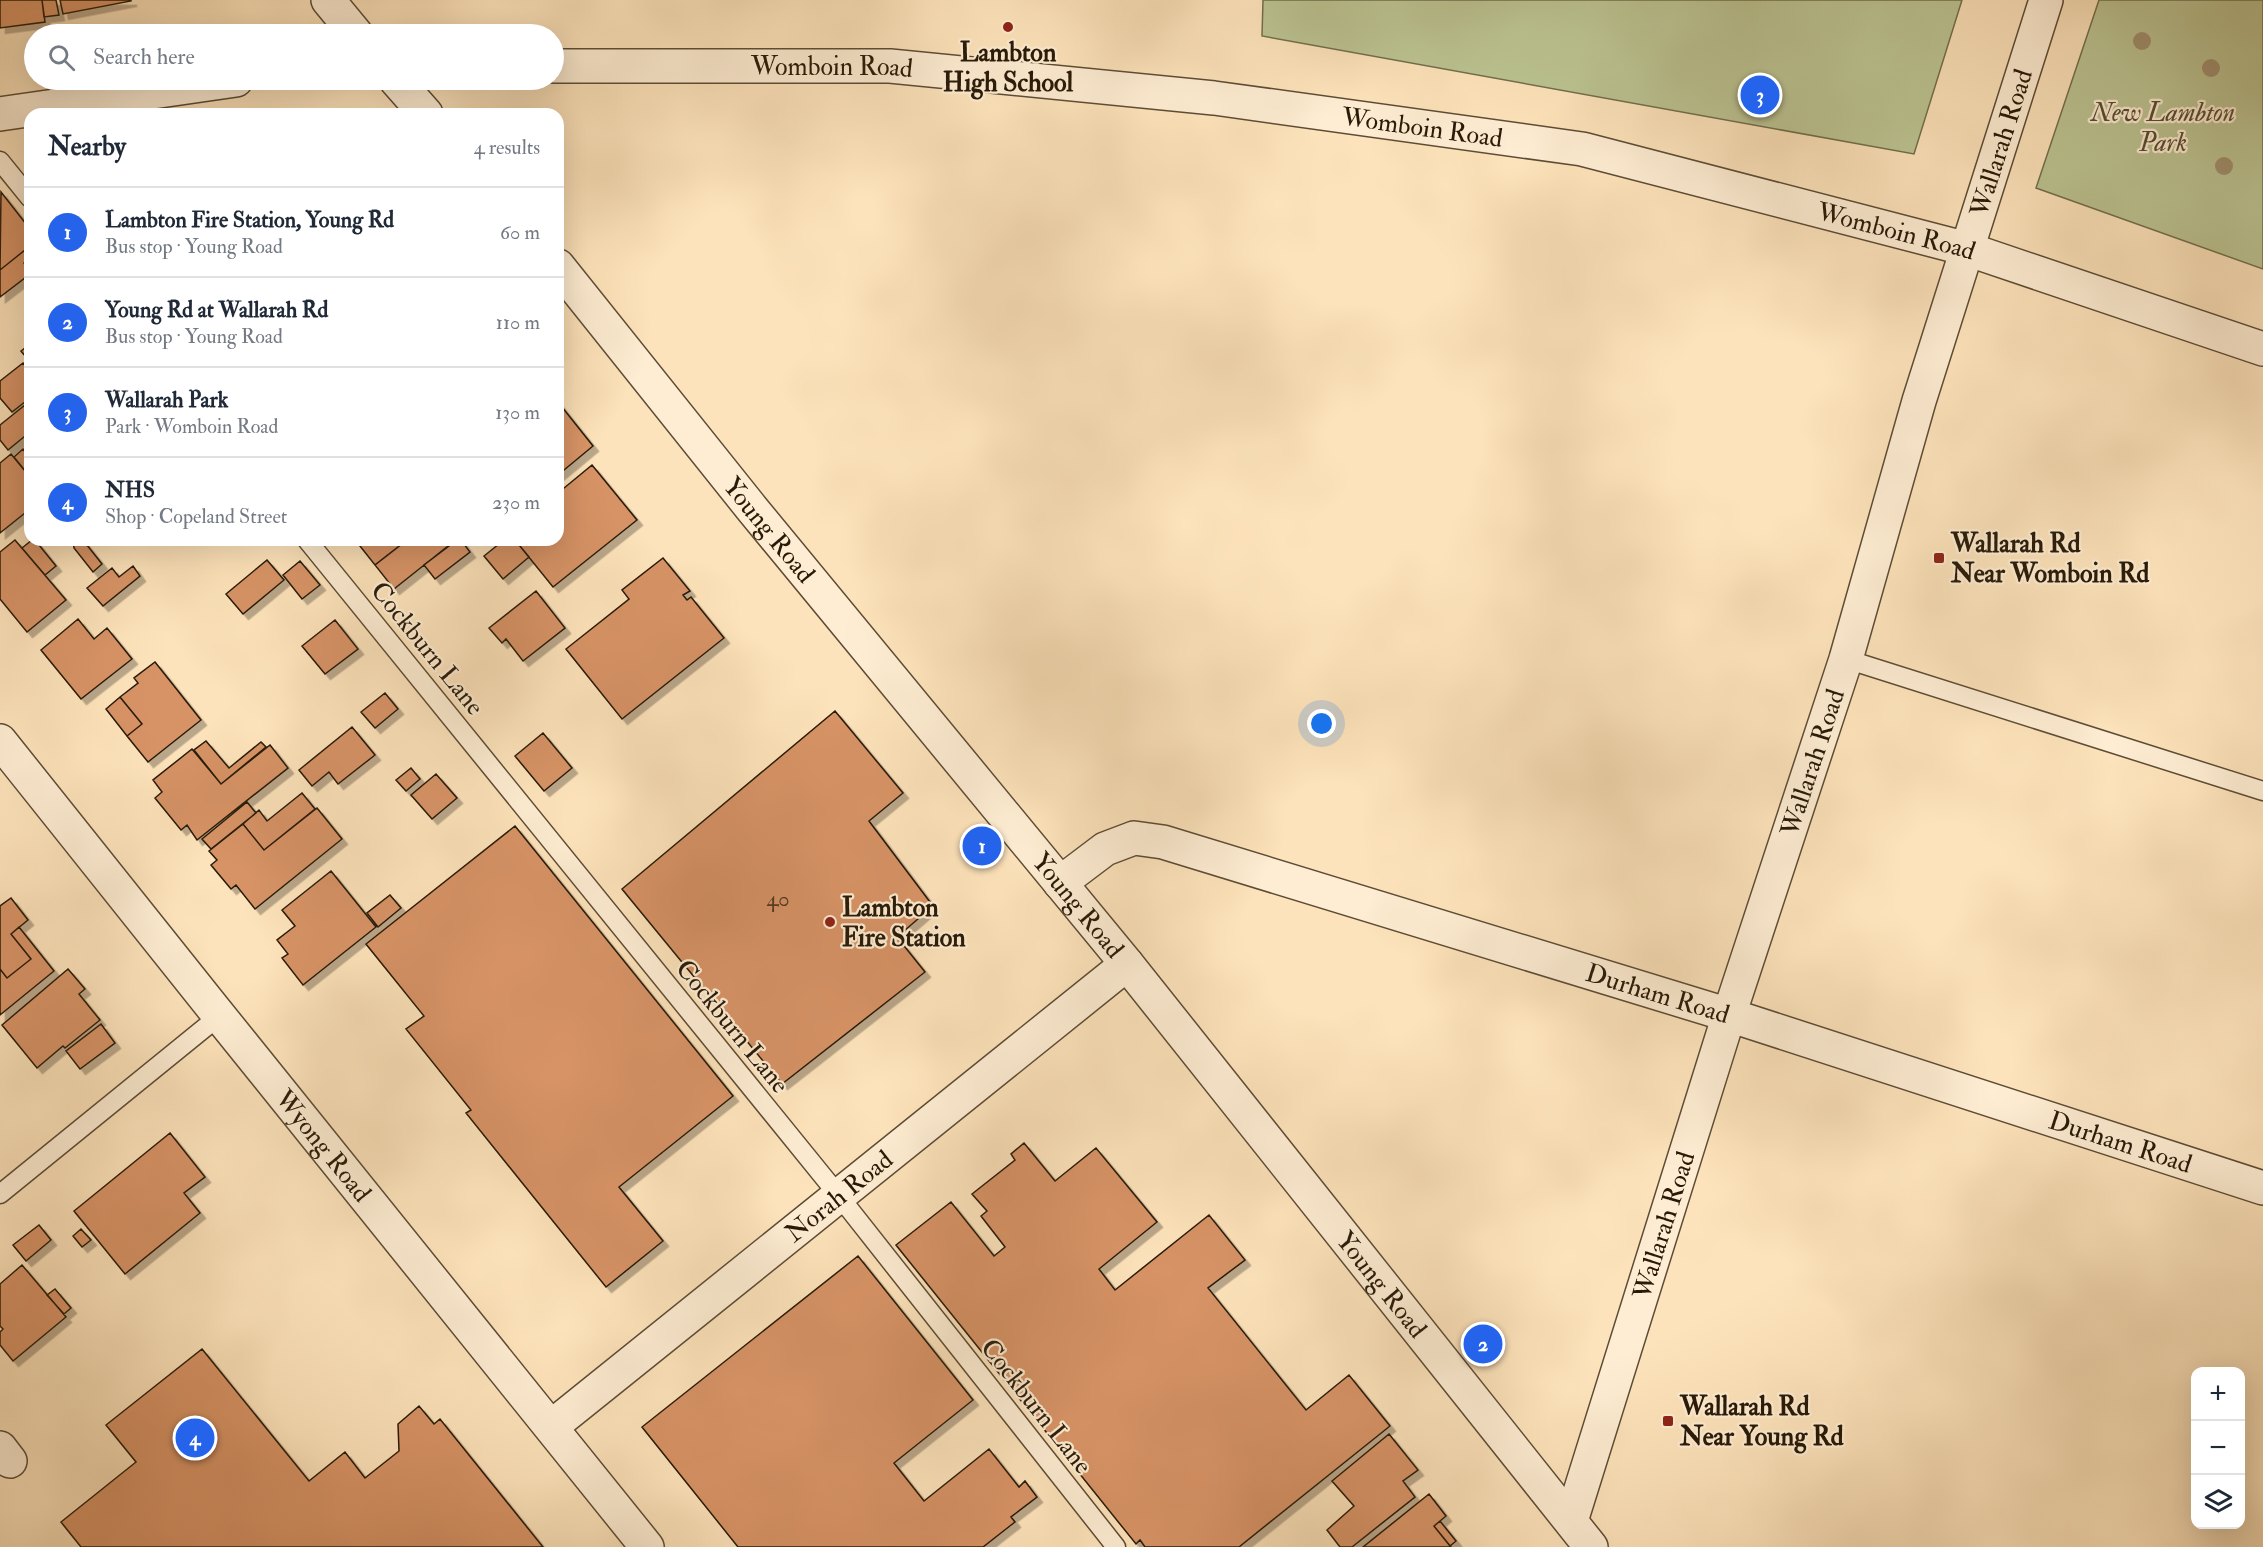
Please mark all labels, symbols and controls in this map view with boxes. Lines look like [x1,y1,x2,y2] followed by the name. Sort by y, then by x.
[1001,20,1015,34] marker: Lambton High School
[24,24,564,90] search box
[943,37,1073,100] place label: Lambton High School
[45,41,78,74] icon: search
[93,43,195,71] text: Search here
[750,51,915,85] street label: Womboin Road
[1963,65,2040,222] street label: Wallarah Road
[1740,72,1780,118] pin: 3
[2089,97,2235,159] park label: New Lambton Park
[1339,101,1505,155] street label: Womboin Road
[48,131,126,163] text: Nearby
[474,135,540,160] text: 4 results
[1813,196,1980,268] street label: Womboin Road
[105,206,394,234] text: Lambton Fire Station, Young Rd
[64,220,71,245] text: 1
[500,220,540,245] text: 60 m
[105,234,283,259] text: Bus stop · Young Road
[105,296,328,324] text: Young Rd at Wallarah Rd
[62,310,73,335] text: 2
[496,310,540,335] text: 110 m
[105,324,283,349] text: Bus stop · Young Road
[105,386,228,414] text: Wallarah Park
[64,400,71,425] text: 3
[495,400,540,425] text: 130 m
[105,414,278,439] text: Park · Womboin Road
[716,471,822,590] street label: Young Road
[105,476,155,504] text: NHS
[62,490,73,515] text: 4
[492,490,540,515] text: 230 m
[105,504,287,529] text: Shop · Copeland Street
[1950,528,2150,590] place label: Wallarah Rd Near Womboin Rd
[1932,551,1946,565] marker: Wallarah Rd Near Womboin Rd
[364,575,491,722] street label: Cockburn Lane
[1774,685,1852,841] street label: Wallarah Road
[1307,709,1336,738] your location
[962,824,1002,868] pin: 1
[1025,846,1131,965] street label: Young Road
[766,885,790,913] house number: 40
[842,892,966,954] place label: Lambton Fire Station
[823,915,837,929] marker: Lambton Fire Station
[669,953,796,1100] street label: Cockburn Lane
[1582,957,1733,1031] street label: Durham Road
[267,1083,378,1209] street label: Wyong Road
[2044,1105,2196,1181] street label: Durham Road
[779,1144,900,1250] street label: Norah Road
[1626,1147,1702,1304] street label: Wallarah Road
[1329,1225,1433,1345] street label: Young Road
[1464,1322,1502,1366] pin: 2
[974,1333,1099,1481] street label: Cockburn Lane
[2191,1367,2245,1529] map controls
[2191,1367,2245,1421] button: +
[1679,1391,1844,1454] place label: Wallarah Rd Near Young Rd
[1661,1414,1675,1428] marker: Wallarah Rd Near Young Rd
[176,1416,214,1460] pin: 4
[2191,1421,2245,1475] button: −
[2191,1475,2245,1529] button: layers

